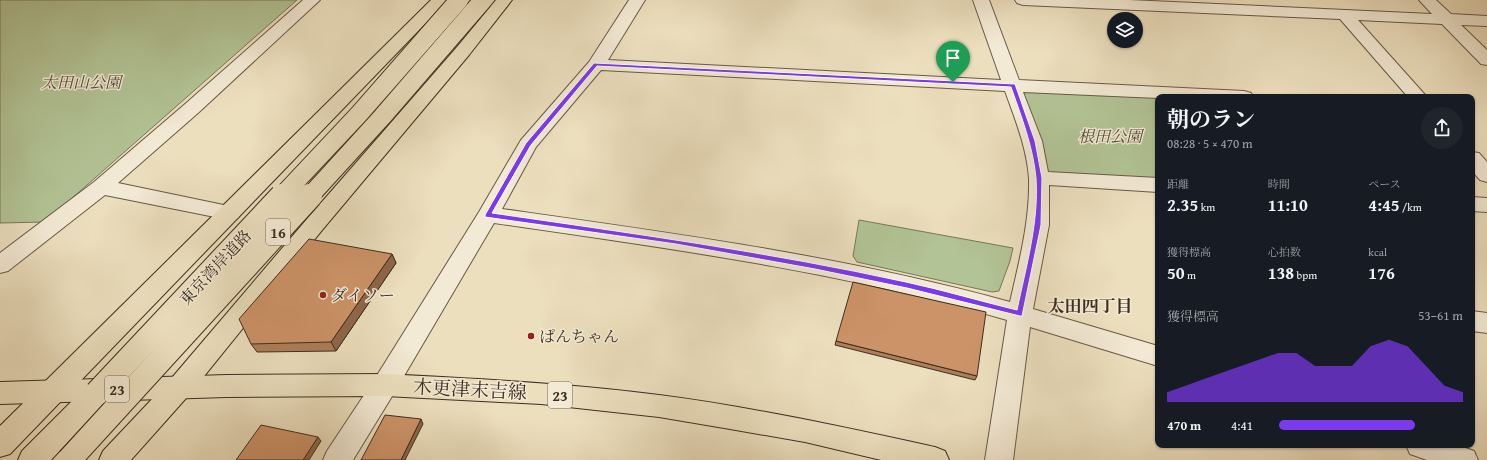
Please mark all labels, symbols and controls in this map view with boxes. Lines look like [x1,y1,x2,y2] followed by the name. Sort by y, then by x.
[1107,12,1143,48] map controls
[1107,12,1143,48] button: layers
[936,41,970,82] pin
[942,47,964,69] icon: arrive
[41,70,124,94] park label: 太田山公園
[1167,103,1255,135] text: 朝のラン
[1421,107,1463,149] button: share
[1078,124,1145,148] park label: 根田公園
[1167,134,1253,153] text: 08:28 · 5 × 470 m
[1167,176,1189,192] text: 距離
[1268,176,1290,192] text: 時間
[1368,176,1401,192] text: ペース
[1167,192,1198,217] text: 2.35
[1268,192,1308,217] text: 11:10
[1368,192,1400,217] text: 4:45
[1198,199,1215,215] text: km
[1400,199,1422,215] text: /km
[266,219,290,245] road number: 16
[173,224,257,310] street label: 東京湾岸道路
[1167,244,1211,260] text: 獲得標高
[1268,244,1301,260] text: 心拍数
[1368,244,1387,260] text: kcal
[1167,260,1185,285] text: 50
[1268,260,1294,285] text: 138
[1368,260,1395,285] text: 176
[1185,267,1196,283] text: m
[1294,267,1317,283] text: bpm
[331,283,395,307] place label: ダイソー
[318,290,328,300] marker: ダイソー
[1048,293,1133,318] district label: 太田四丁目
[1418,306,1463,325] text: 53–61 m
[1167,307,1219,326] text: 獲得標高
[539,324,619,348] place label: ぱんちゃん
[526,331,536,341] marker: ぱんちゃん
[412,372,528,406] street label: 木更津末吉線
[105,376,129,402] road number: 23
[548,382,572,408] road number: 23
[1167,416,1201,435] text: 470 m
[1231,416,1253,435] text: 4:41

